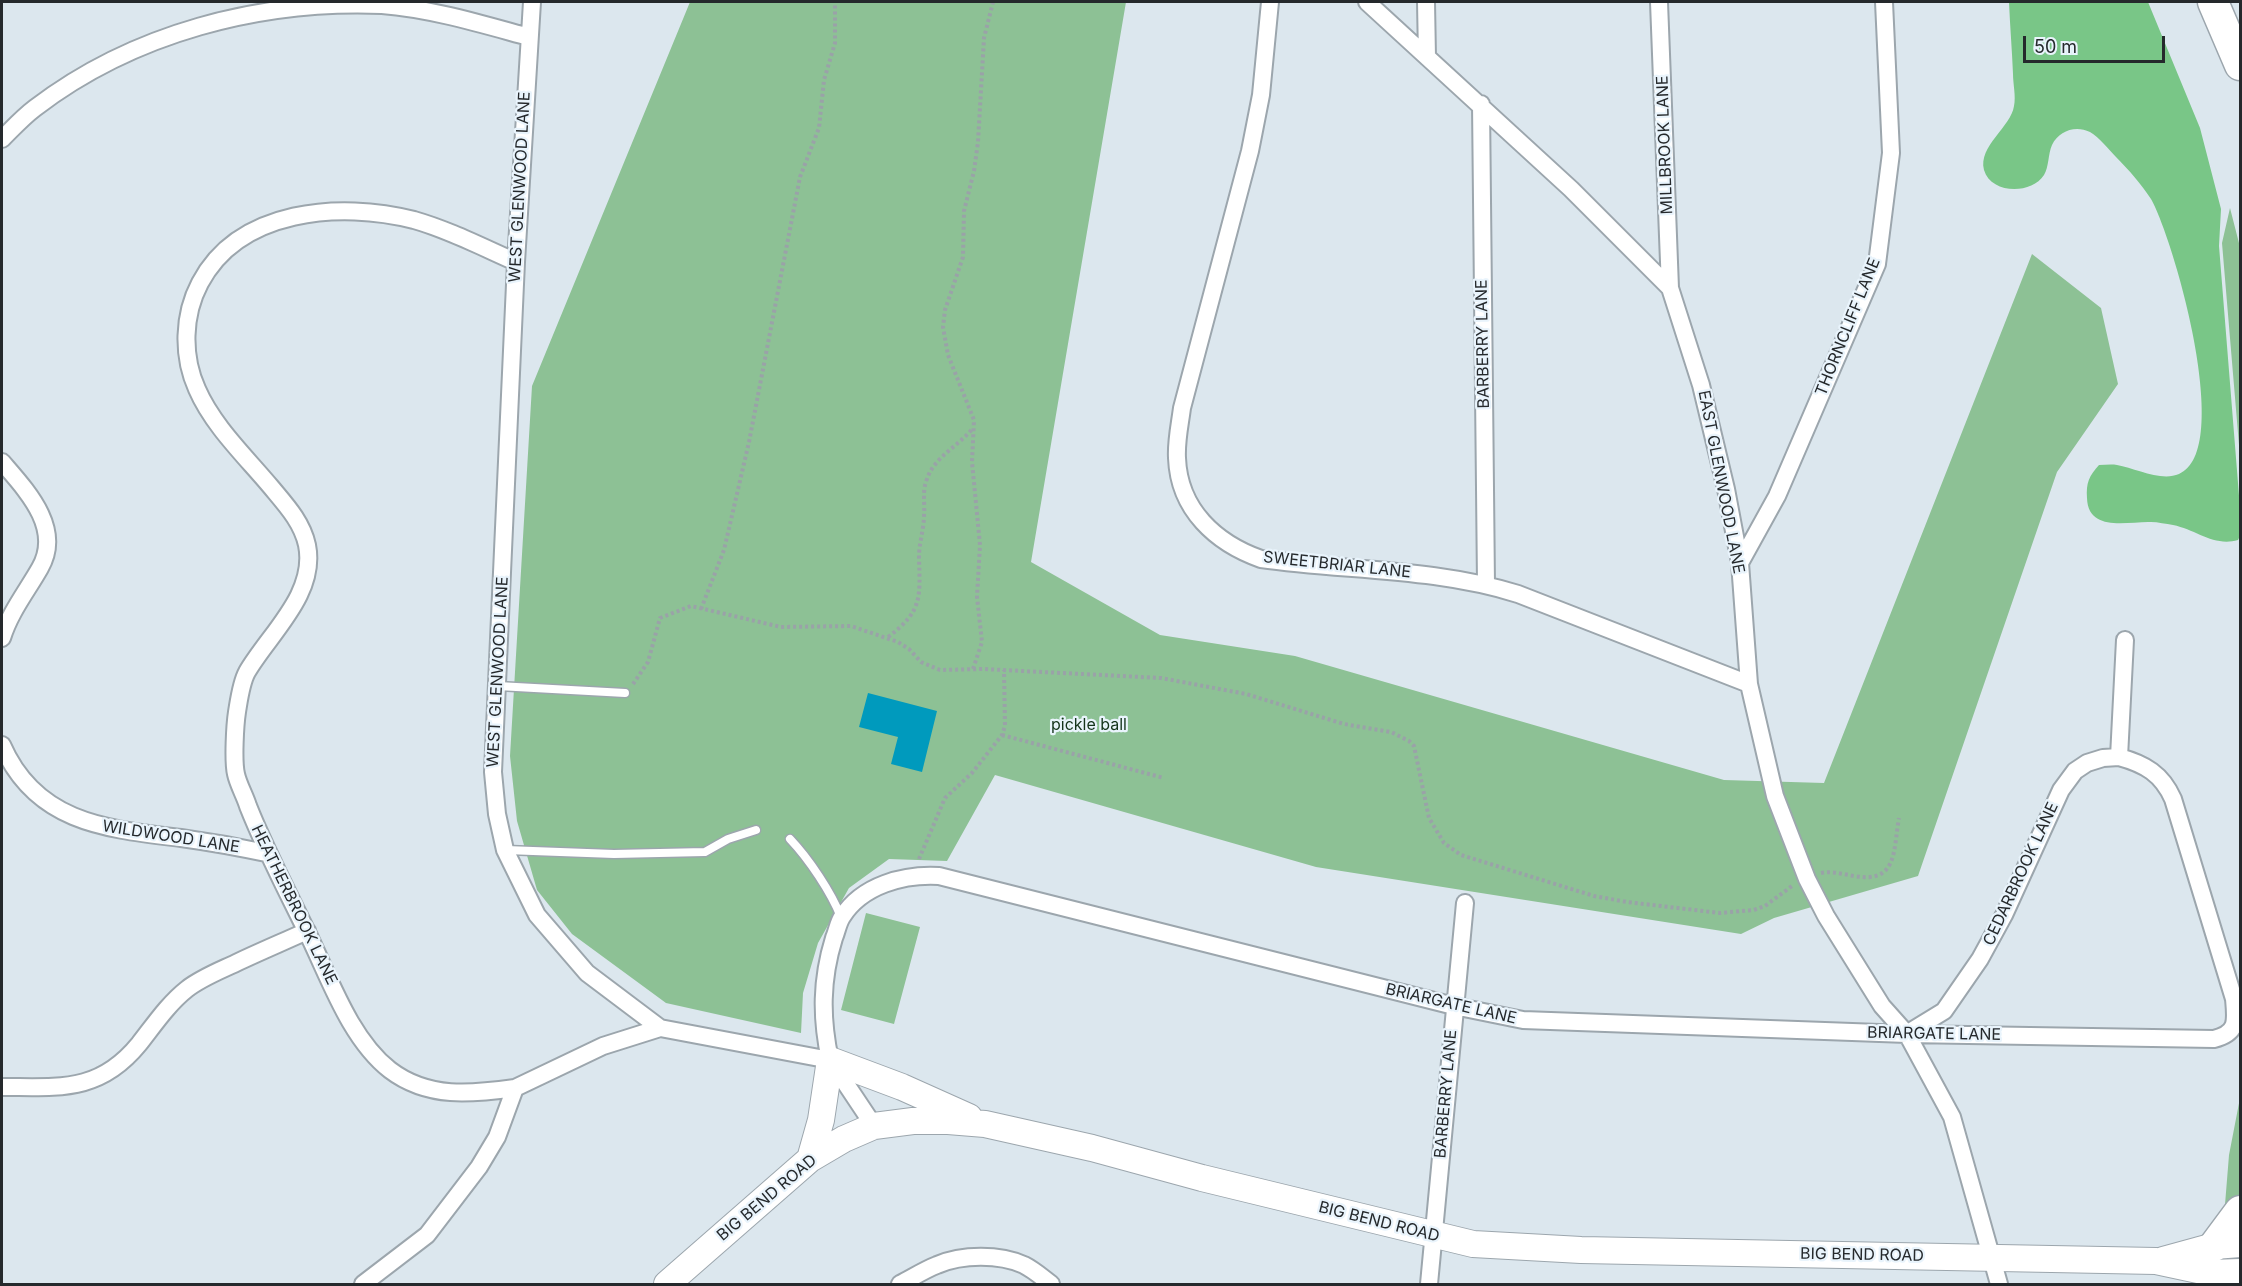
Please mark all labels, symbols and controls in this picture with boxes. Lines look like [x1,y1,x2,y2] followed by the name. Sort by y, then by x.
[2026,24,2168,62] scale bar
[2034,36,2077,57] text: 50 m
[1653,75,1677,215] street label: MILLBROOK LANE
[505,91,535,283] street label: WEST GLENWOOD LANE
[1812,255,1884,399] street label: THORNCLIFF LANE
[1472,279,1494,409] street label: BARBERRY LANE
[1694,389,1748,575] street label: EAST GLENWOOD LANE
[1262,548,1412,582] street label: SWEETBRIAR LANE
[483,576,513,768] street label: WEST GLENWOOD LANE
[1051,715,1127,735] park label: pickle ball
[1979,799,2063,949] street label: CEDARBROOK LANE
[101,817,241,857] street label: WILDWOOD LANE
[247,822,341,988] street label: HEATHERBROOK LANE
[1384,980,1518,1028] street label: BRIARGATE LANE
[1867,1023,2001,1045] street label: BRIARGATE LANE
[1431,1029,1461,1159] street label: BARBERRY LANE
[713,1151,821,1245] street label: BIG BEND ROAD
[1317,1198,1441,1246] street label: BIG BEND ROAD
[1800,1244,1924,1266] street label: BIG BEND ROAD

